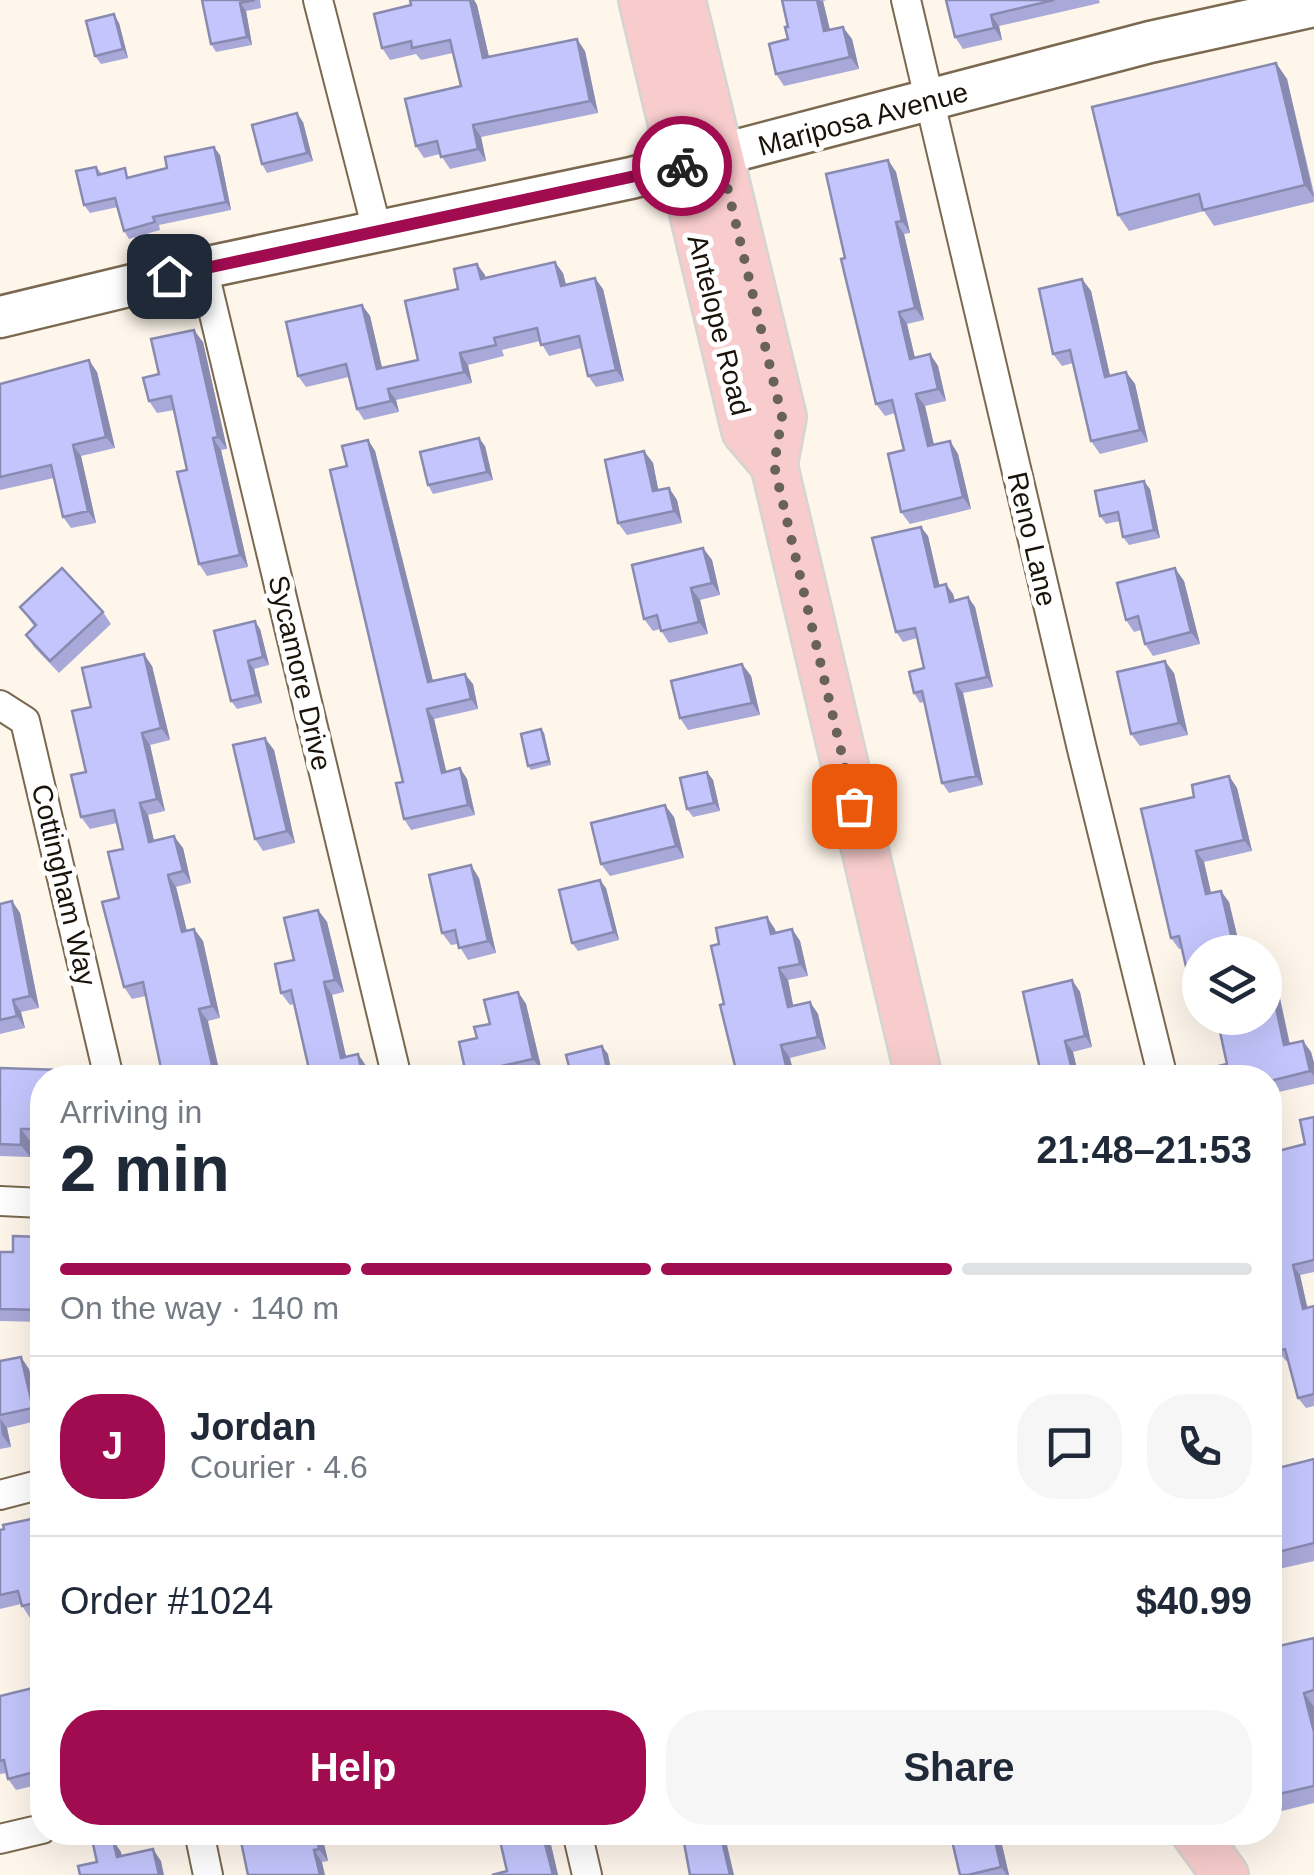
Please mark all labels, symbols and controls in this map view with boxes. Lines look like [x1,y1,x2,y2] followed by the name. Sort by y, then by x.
[755,76,971,162] street label: Mariposa Avenue
[632,116,732,216] courier
[655,139,710,194] icon: bike
[682,231,756,419] street label: Antelope Road
[127,234,212,319] pin
[142,249,197,304] icon: home
[1001,469,1063,609] street label: Reno Lane
[262,572,338,774] street label: Sycamore Drive
[812,764,897,849] pin
[827,779,882,834] icon: bag
[26,781,102,989] street label: Cottingham Way
[1182,935,1282,1035] map controls
[1182,935,1282,1035] button: layers
[60,1094,202,1130] text: Arriving in
[1036,1129,1252,1171] text: 21:48–21:53
[60,1132,230,1205] text: 2 min
[60,1290,339,1326] text: On the way · 140 m
[1017,1394,1122,1499] button: chat
[1147,1394,1252,1499] button: phone
[190,1406,317,1448] text: Jordan
[102,1425,123,1467] text: J
[190,1449,368,1485] text: Courier · 4.6
[60,1580,273,1622] text: Order #1024
[1136,1580,1252,1622] text: $40.99
[60,1710,646,1825] button: Help
[666,1710,1252,1825] button: Share

